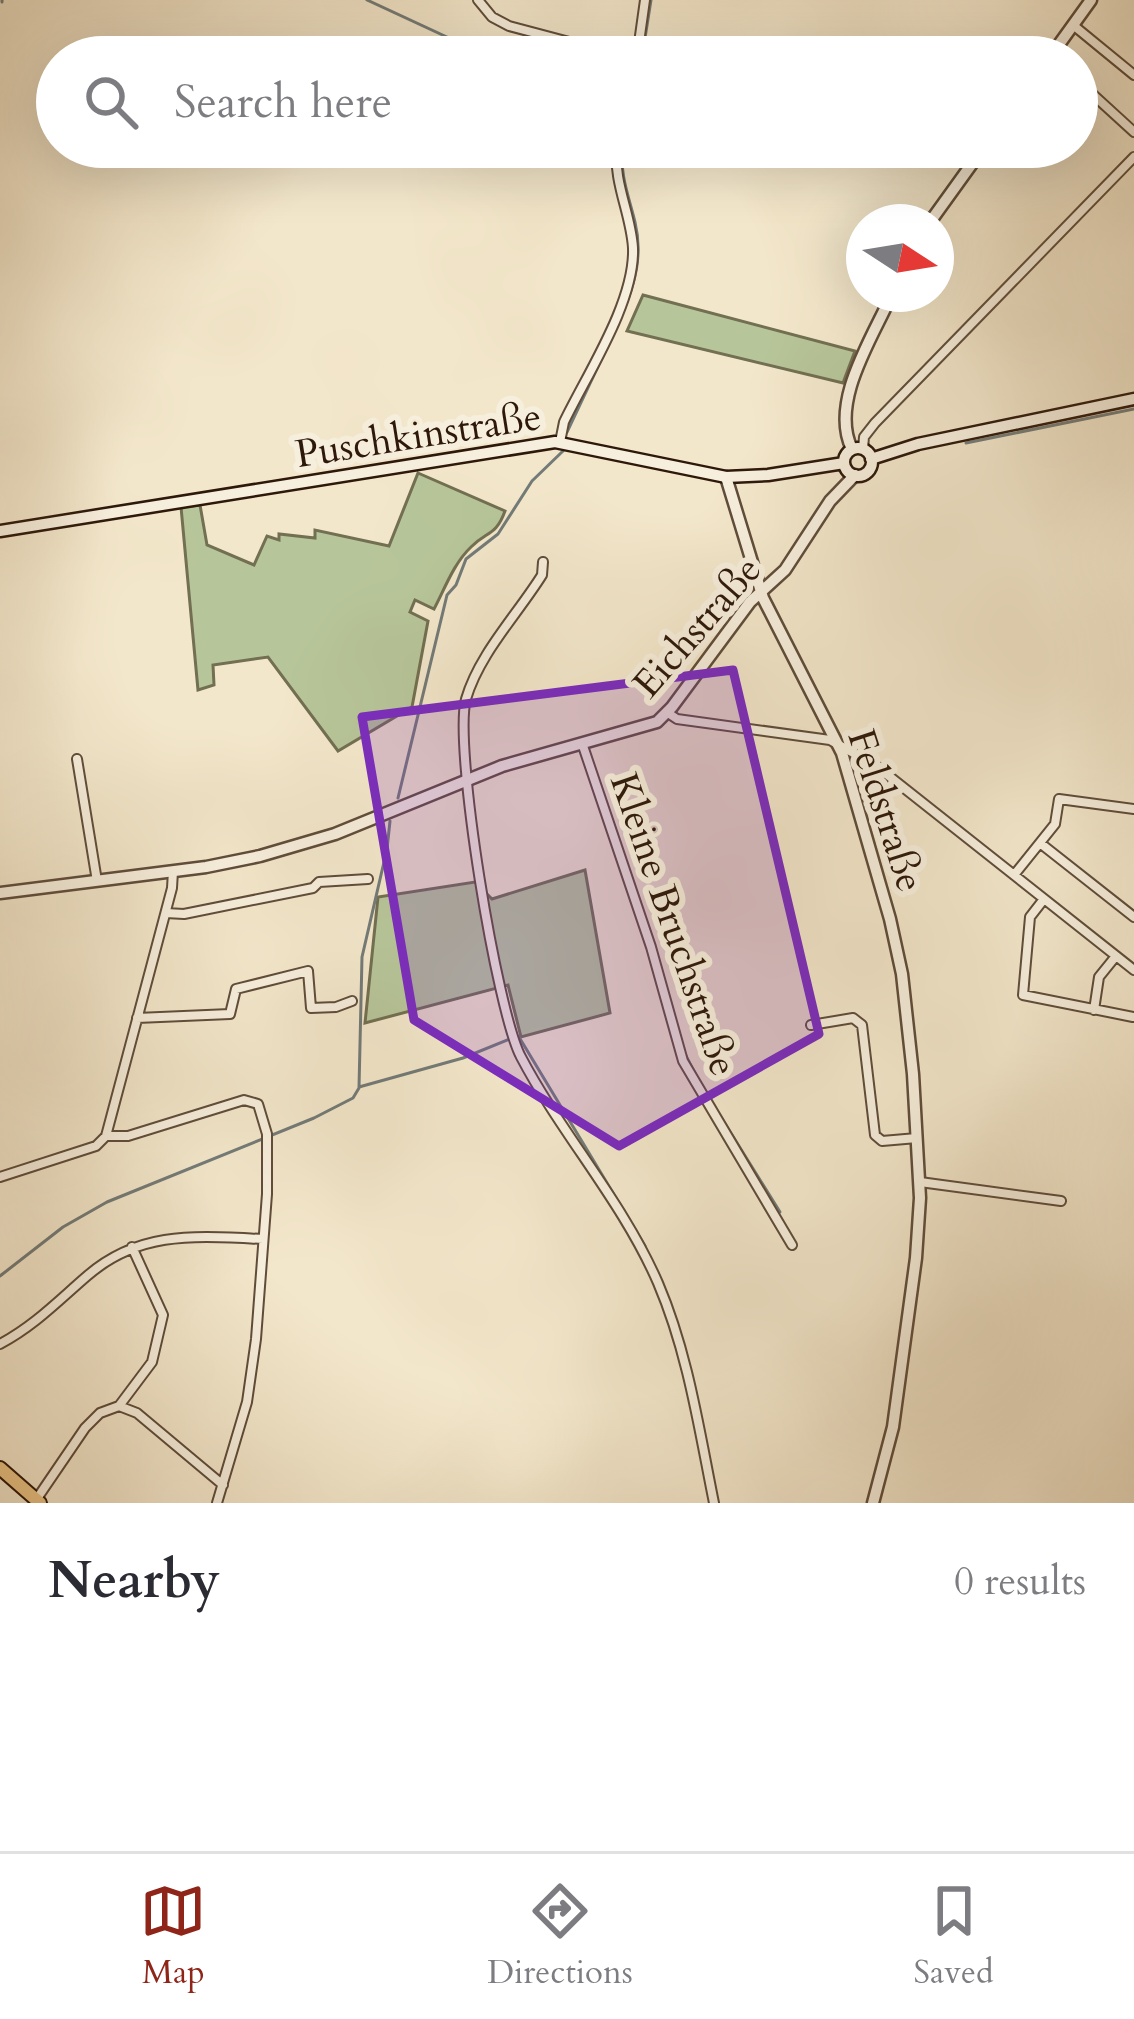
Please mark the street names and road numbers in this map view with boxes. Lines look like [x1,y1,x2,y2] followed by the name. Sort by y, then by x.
[292,390,545,481] street label: Puschkinstraße
[621,545,773,709] street label: Eichstraße
[834,722,937,899] street label: Feldstraße
[597,766,750,1083] street label: Kleine Bruchstraße

